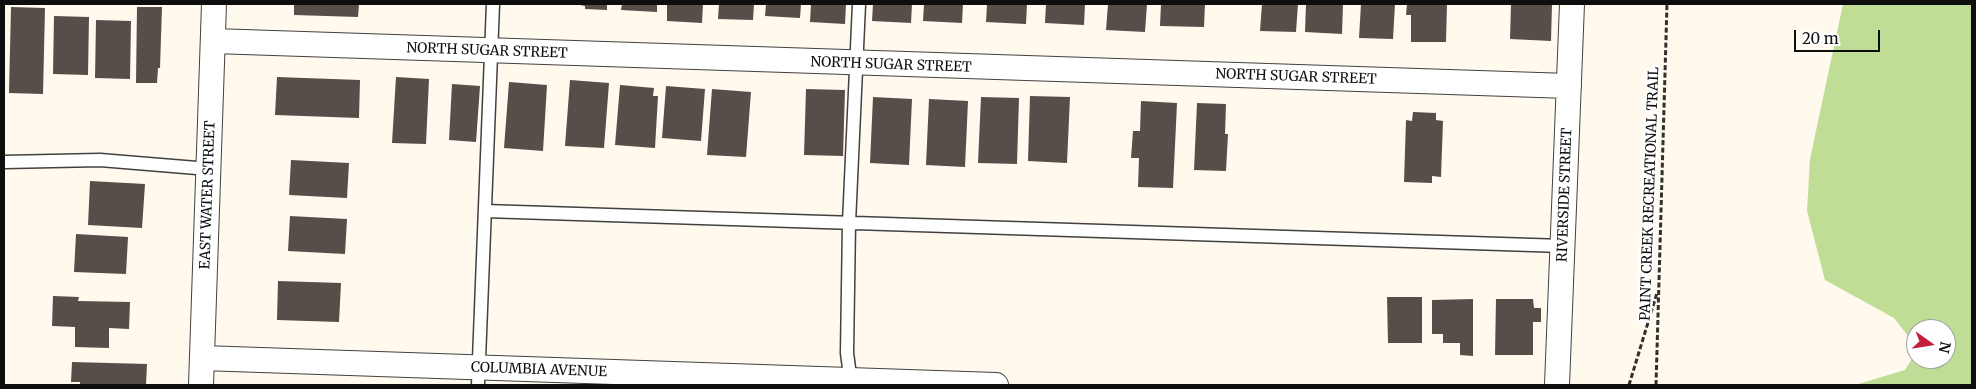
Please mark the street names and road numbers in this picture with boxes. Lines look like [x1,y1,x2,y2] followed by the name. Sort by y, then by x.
[406,40,568,62] street label: NORTH SUGAR STREET
[810,54,972,76] street label: NORTH SUGAR STREET
[1215,66,1377,88] street label: NORTH SUGAR STREET
[1637,67,1663,321] street label: PAINT CREEK RECREATIONAL TRAIL
[197,120,219,270] street label: EAST WATER STREET
[1554,128,1576,262] street label: RIVERSIDE STREET
[471,359,607,381] street label: COLUMBIA AVENUE

